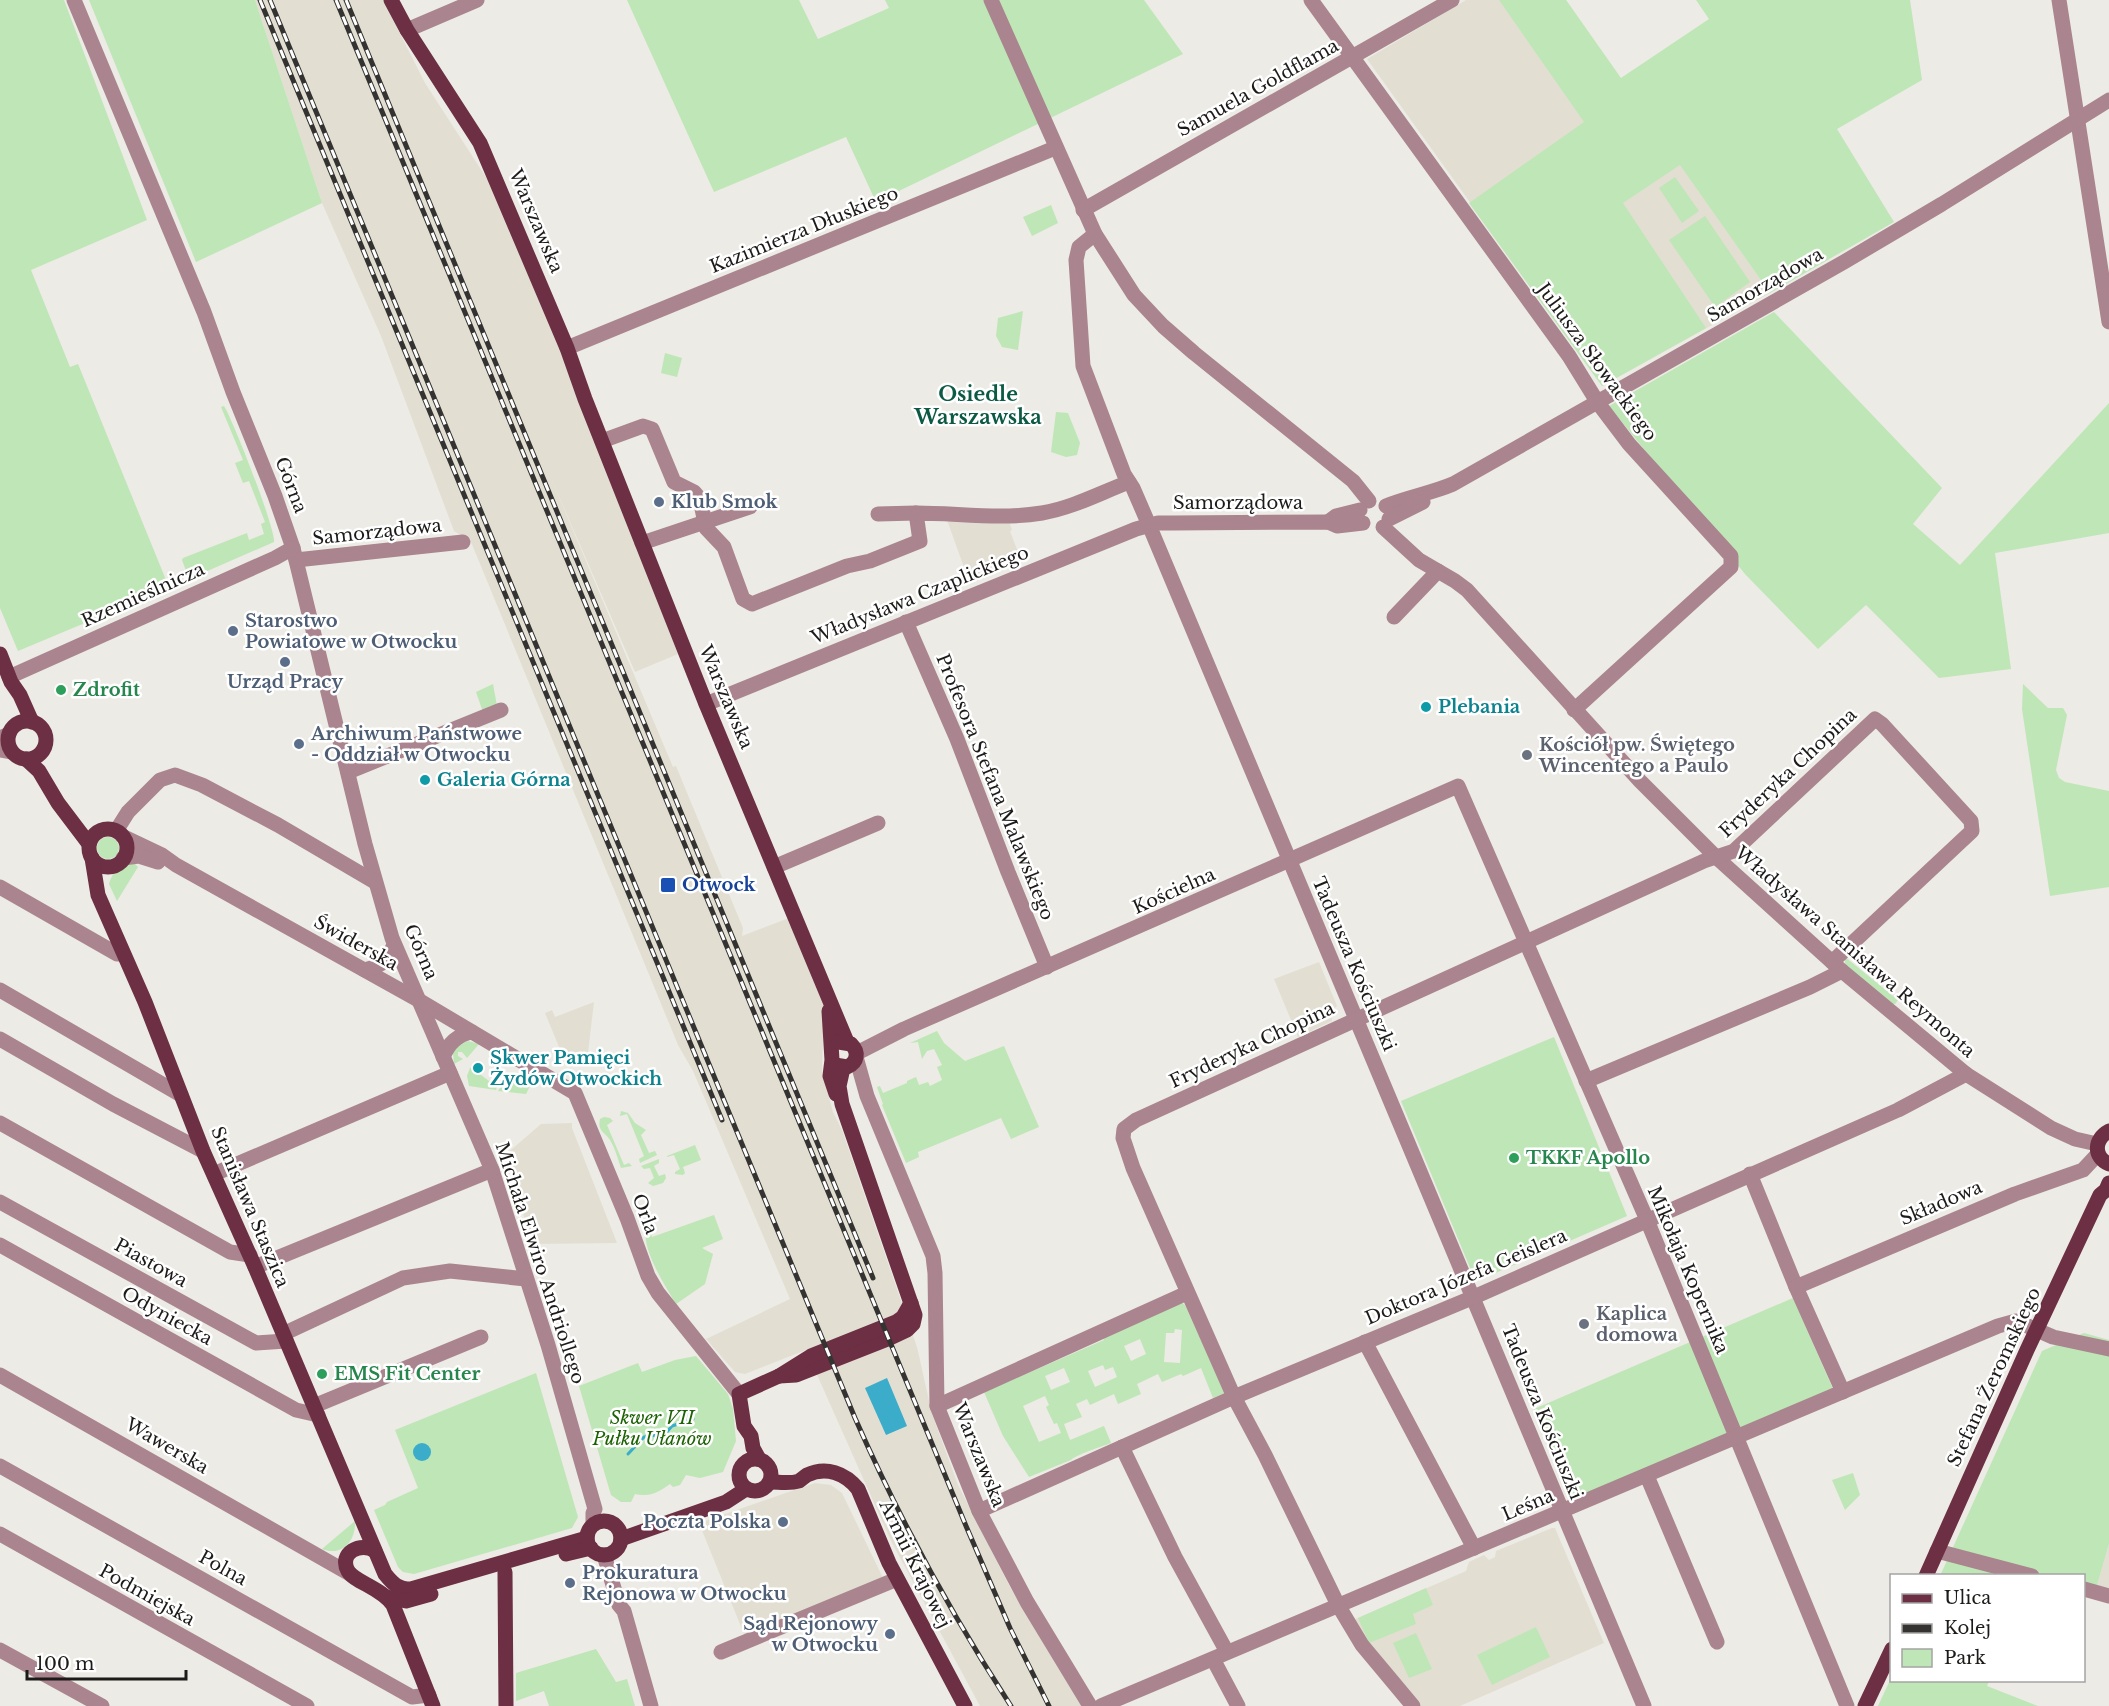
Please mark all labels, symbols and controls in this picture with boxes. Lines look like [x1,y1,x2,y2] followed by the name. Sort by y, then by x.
[1174,35,1342,141] street label: Samuela Goldflama
[504,165,568,276] street label: Warszawska
[707,182,901,278] street label: Kazimierza Dłuskiego
[1703,243,1827,327] street label: Samorządowa
[1531,277,1662,445] street label: Juliusza Słowackiego
[913,382,1042,429] district label: Osiedle Warszawska
[270,454,312,516] street label: Górna
[671,491,779,513] place label: Klub Smok
[1173,492,1303,514] street label: Samorządowa
[652,495,666,509] marker: Klub Smok
[311,514,443,550] street label: Samorządowa
[807,541,1032,649] street label: Władysława Czaplickiego
[78,558,208,632] street label: Rzemieślnicza
[245,610,457,653] place label: Starostwo Powiatowe w Otwocku
[226,624,240,638] marker: Starostwo Powiatowe w Otwocku
[694,641,758,752] street label: Warszawska
[931,651,1059,923] street label: Profesora Stefana Malawskiego
[278,655,292,669] marker: Urząd Pracy
[227,671,343,693] place label: Urząd Pracy
[73,679,140,701] place label: Zdrofit
[54,683,68,697] marker: Zdrofit
[1438,696,1521,718] place label: Plebania
[1419,700,1433,714] marker: Plebania
[1715,704,1861,842] street label: Fryderyka Chopina
[310,723,522,766] place label: Archiwum Państwowe - Oddział w Otwocku
[1538,733,1735,777] place label: Kościół pw. Świętego Wincentego a Paulo
[292,737,306,751] marker: Archiwum Państwowe - Oddział w Otwocku
[1520,748,1534,762] marker: Kościół pw. Świętego Wincentego a Paulo
[437,769,571,791] place label: Galeria Górna
[418,773,432,787] marker: Galeria Górna
[1730,841,1980,1062] street label: Władysława Stanisława Reymonta
[1129,863,1219,919] street label: Kościelna
[682,874,757,896] place label: Otwock
[1307,874,1401,1054] street label: Tadeusza Kościuszki
[659,876,677,894] marker: Otwock
[310,910,403,975] street label: Świderska
[399,921,443,983] street label: Górna
[1166,997,1338,1093] street label: Fryderyka Chopina
[490,1047,662,1090] place label: Skwer Pamięci Żydów Otwockich
[471,1061,485,1075] marker: Skwer Pamięci Żydów Otwockich
[206,1123,294,1291] street label: Stanisława Staszica
[490,1139,590,1387] street label: Michała Elwiro Andriollego
[1526,1147,1650,1169] place label: TKKF Apollo
[1507,1151,1521,1165] marker: TKKF Apollo
[1897,1176,1985,1230] street label: Składowa
[1643,1183,1733,1357] street label: Mikołaja Kopernika
[627,1191,663,1237] street label: Orla
[1362,1225,1570,1329] street label: Doktora Józefa Geislera
[111,1234,191,1292] street label: Piastowa
[118,1282,216,1350] street label: Odyniecka
[1942,1283,2045,1470] street label: Stefana Żeromskiego
[1596,1303,1679,1346] place label: Kaplica domowa
[1577,1317,1591,1331] marker: Kaplica domowa
[1497,1321,1587,1503] street label: Tadeusza Kościuszki
[334,1363,480,1385] place label: EMS Fit Center
[315,1367,329,1381] marker: EMS Fit Center
[948,1399,1010,1510] street label: Warszawska
[592,1407,711,1450] park label: Skwer VII Pułku Ułanów
[121,1413,213,1479] street label: Wawerska
[1499,1484,1557,1526] street label: Leśna
[874,1496,955,1632] street label: Armii Krajowej
[643,1511,772,1533] place label: Poczta Polska
[776,1515,790,1529] marker: Poczta Polska
[195,1546,251,1590] street label: Polna
[95,1560,199,1630] street label: Podmiejska
[582,1562,787,1605] place label: Prokuratura Rejonowa w Otwocku
[1890,1574,2085,1682] legend
[563,1576,577,1590] marker: Prokuratura Rejonowa w Otwocku
[1944,1587,1991,1609] text: Ulica
[743,1613,878,1656] place label: Sąd Rejonowy w Otwocku
[1944,1617,1991,1639] text: Kolej
[883,1627,897,1641] marker: Sąd Rejonowy w Otwocku
[27,1643,186,1681] scale bar
[1944,1647,1986,1669] text: Park
[36,1653,94,1675] text: 100 m

